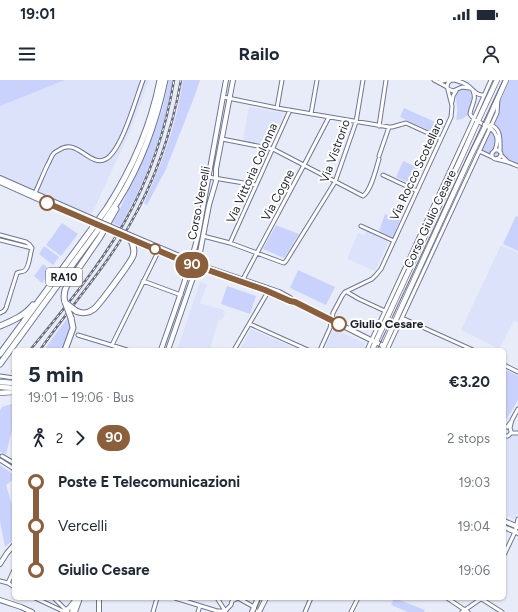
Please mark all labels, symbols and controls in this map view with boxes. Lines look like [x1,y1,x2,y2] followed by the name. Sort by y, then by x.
[20,5,56,23] text: 19:01
[16,43,38,65] icon: menu
[239,43,279,65] text: Railo
[480,43,502,65] icon: person
[387,115,447,223] street label: Via Rocco Scotellaro
[317,117,353,185] street label: Via Vistrorio
[224,121,280,225] street label: Via Vittoria Colonna
[185,165,213,241] street label: Corso Vercelli
[259,167,298,223] street label: Via Cogne
[401,167,459,270] street label: Corso Giulio Cesare
[39,195,55,211] unlabelled marker
[149,243,161,255] unlabelled marker
[174,252,210,278] line badge: 90
[183,256,201,273] text: 90
[46,268,82,286] road number: RA10
[331,316,347,332] marker: Giulio Cesare
[350,317,424,331] place label: Giulio Cesare
[28,361,83,388] text: 5 min
[449,373,490,391] text: €3.20
[28,390,134,405] text: 19:01 – 19:06 · Bus
[28,427,50,449] icon: walk
[69,427,91,449] icon: forward
[105,429,122,446] text: 90
[56,431,63,446] text: 2
[447,431,490,446] text: 2 stops
[58,473,240,491] text: Poste E Telecomunicazioni
[459,475,490,490] text: 19:03
[58,517,107,535] text: Vercelli
[458,519,490,534] text: 19:04
[58,561,150,579] text: Giulio Cesare
[458,563,490,578] text: 19:06

